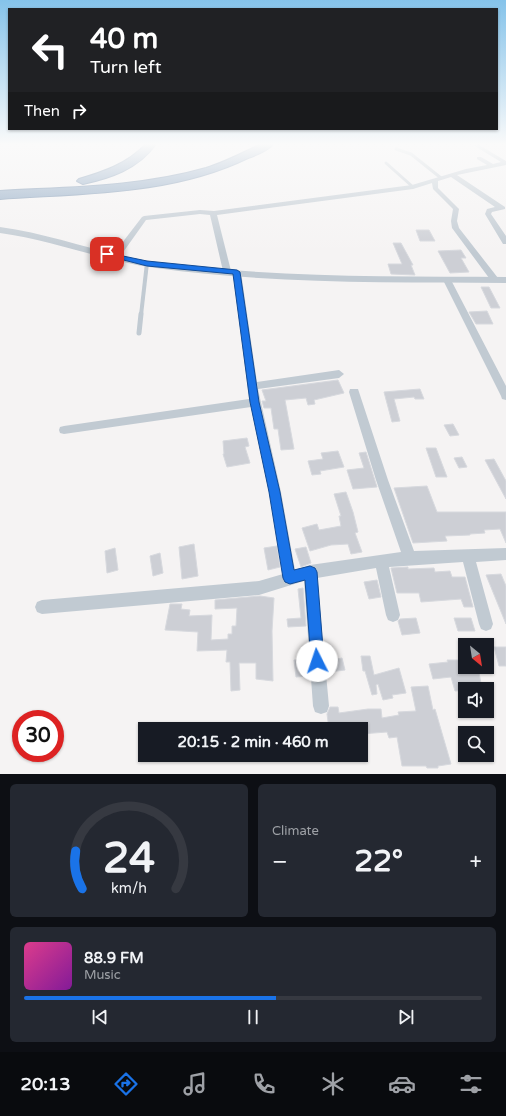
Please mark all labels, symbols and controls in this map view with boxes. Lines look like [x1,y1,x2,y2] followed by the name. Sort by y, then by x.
[90,22,158,56] text: 40 m
[24,24,76,76] icon: left
[90,56,162,78] text: Turn left
[68,100,90,122] icon: right
[24,102,60,120] text: Then
[90,237,124,271] pin
[96,243,118,265] icon: arrive
[458,638,494,674] north arrow
[458,638,494,762] map controls
[296,640,338,682] position arrow
[458,682,494,718] button: sound
[12,710,64,762] speed limit sign: 30
[458,726,494,762] button: search
[178,733,328,751] text: 20:15 · 2 min · 460 m
[272,823,319,839] text: Climate
[103,833,155,883] text: 24
[354,843,403,880] text: 22°
[272,849,288,875] text: −
[470,849,482,875] text: +
[111,879,147,896] text: km/h
[84,949,144,967] text: 88.9 FM
[84,967,121,983] text: Music
[89,1006,111,1028] icon: previous
[242,1006,264,1028] icon: pause
[395,1006,417,1028] icon: next
[112,1070,140,1098] icon: directions
[181,1070,209,1098] icon: music
[250,1070,278,1098] icon: phone
[319,1070,347,1098] icon: climate
[388,1070,416,1098] icon: car
[457,1070,485,1098] icon: filters
[21,1073,70,1095] text: 20:13

